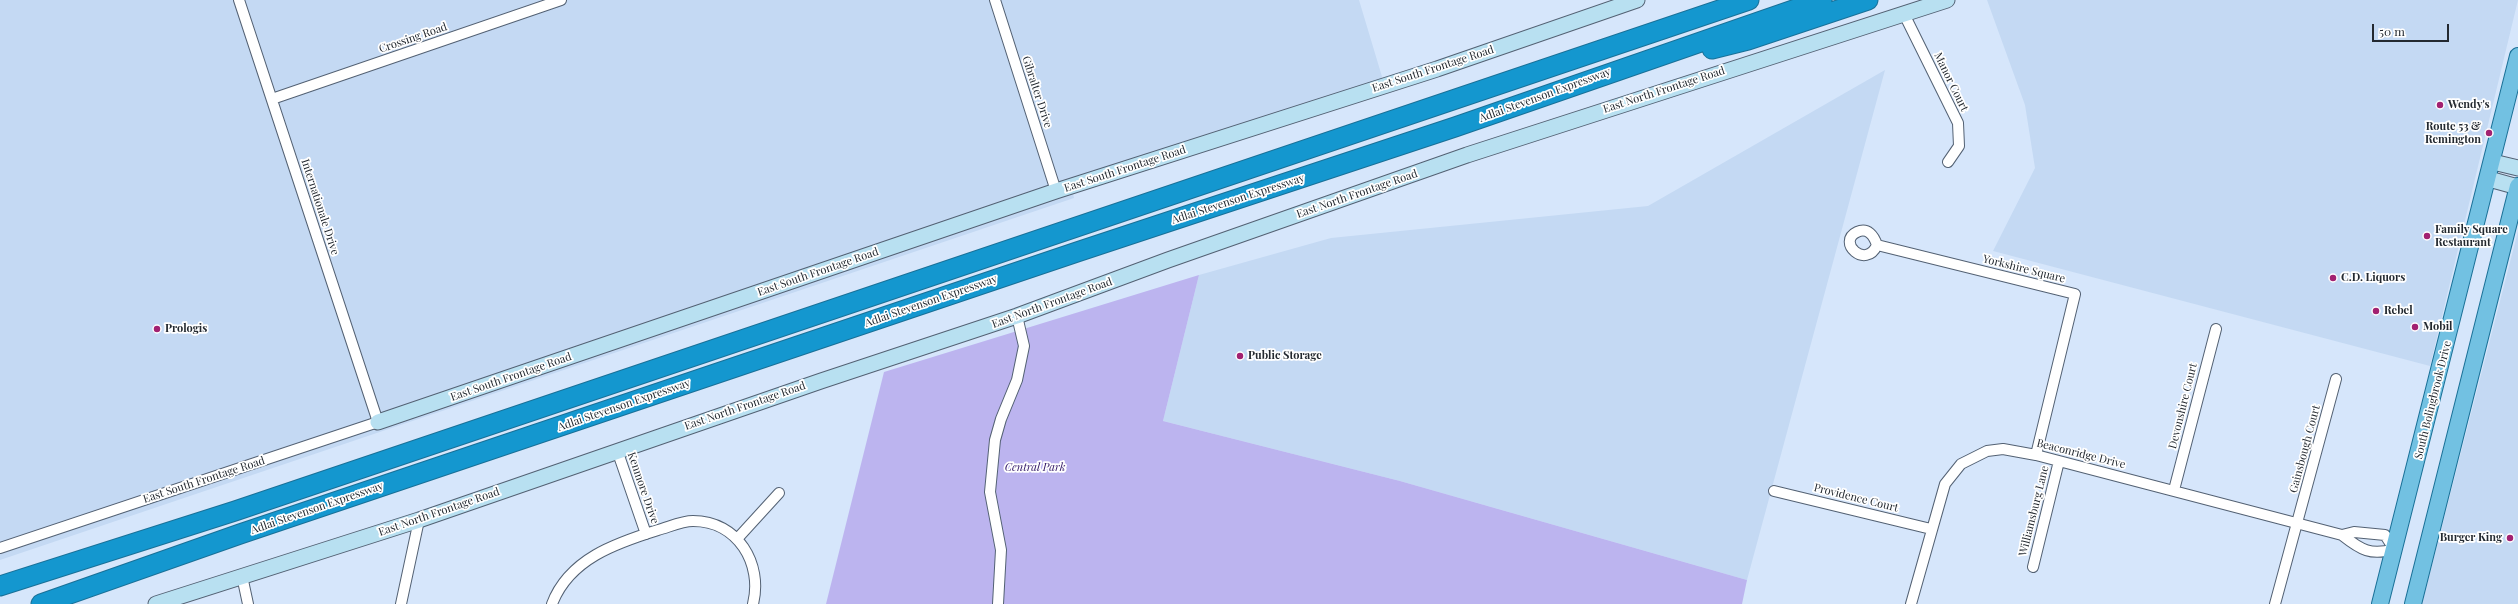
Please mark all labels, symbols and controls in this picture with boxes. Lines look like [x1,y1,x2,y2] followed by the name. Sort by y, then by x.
[2374,16,2451,42] scale bar
[377,20,449,56] street label: Crossing Road
[2379,23,2405,39] text: 50 m
[1371,43,1495,95] street label: East South Frontage Road
[1931,50,1971,114] street label: Manor Court
[1019,54,1055,130] street label: Gibralter Drive
[1601,64,1727,116] street label: East North Frontage Road
[1477,65,1613,125] street label: Adlai Stevenson Expressway
[2448,98,2490,112] place label: Wendy's
[2435,100,2445,110] marker: Wendy's
[2425,120,2481,146] place label: Route 53 & Remington
[2484,128,2494,138] marker: Route 53 & Remington
[1063,143,1187,195] street label: East South Frontage Road
[298,157,342,257] street label: Internationale Drive
[1295,167,1419,221] street label: East North Frontage Road
[1170,171,1306,227] street label: Adlai Stevenson Expressway
[2435,223,2508,249] place label: Family Square Restaurant
[2422,231,2432,241] marker: Family Square Restaurant
[756,245,880,299] street label: East South Frontage Road
[1981,252,2067,286] street label: Yorkshire Square
[2341,271,2405,285] place label: C.D. Liquors
[863,272,999,330] street label: Adlai Stevenson Expressway
[2328,273,2338,283] marker: C.D. Liquors
[990,275,1114,331] street label: East North Frontage Road
[2384,304,2413,318] place label: Rebel
[2371,306,2381,316] marker: Rebel
[2423,320,2453,334] place label: Mobil
[165,322,207,336] place label: Prologis
[2410,322,2420,332] marker: Mobil
[152,324,162,334] marker: Prologis
[2412,340,2454,460] street label: South Bolingbrook Drive
[1248,349,1322,363] place label: Public Storage
[449,350,573,404] street label: East South Frontage Road
[1235,351,1245,361] marker: Public Storage
[2166,362,2200,450] street label: Devonshire Court
[556,376,692,434] street label: Adlai Stevenson Expressway
[683,379,807,433] street label: East North Frontage Road
[2287,404,2323,494] street label: Gainsbough Court
[2035,437,2127,471] street label: Beaconridge Drive
[625,450,661,526] street label: Kenmore Drive
[142,454,266,506] street label: East South Frontage Road
[1005,461,1065,475] park label: Central Park
[2016,464,2052,558] street label: Williamsburg Lane
[249,479,385,537] street label: Adlai Stevenson Expressway
[1812,481,1900,515] street label: Providence Court
[377,485,501,539] street label: East North Frontage Road
[2440,531,2502,545] place label: Burger King
[2505,533,2515,543] marker: Burger King

